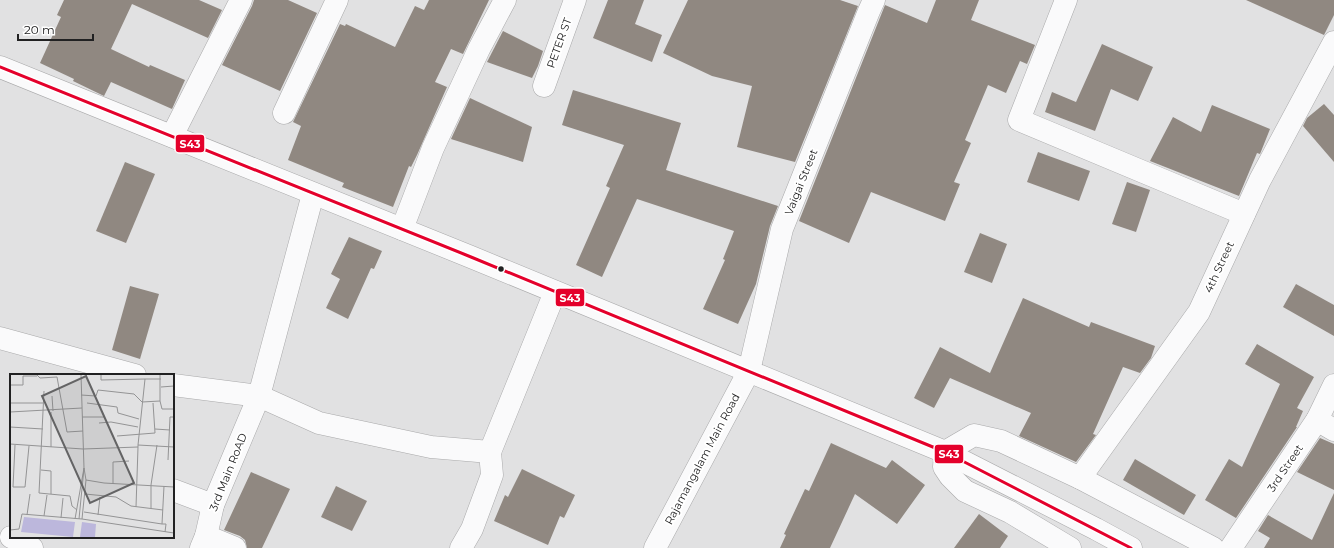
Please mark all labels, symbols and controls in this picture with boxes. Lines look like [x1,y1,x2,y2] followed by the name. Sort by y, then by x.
[543,15,575,70] street label: PETER ST
[18,16,93,42] scale bar
[24,22,55,37] text: 20 m
[175,134,205,153] line badge: S43
[179,137,201,151] text: S43
[781,147,821,217] street label: Vaigai Street
[1201,238,1237,295] street label: 4th Street
[496,264,506,274] unlabelled marker
[555,288,585,307] line badge: S43
[559,291,581,305] text: S43
[10,374,174,538] inset map
[661,391,743,527] street label: Rajamangalam Main Road
[206,431,250,513] street label: 3rd Main RoAD
[1264,441,1306,494] street label: 3rd Street
[934,444,964,464] line badge: S43
[938,447,960,461] text: S43

